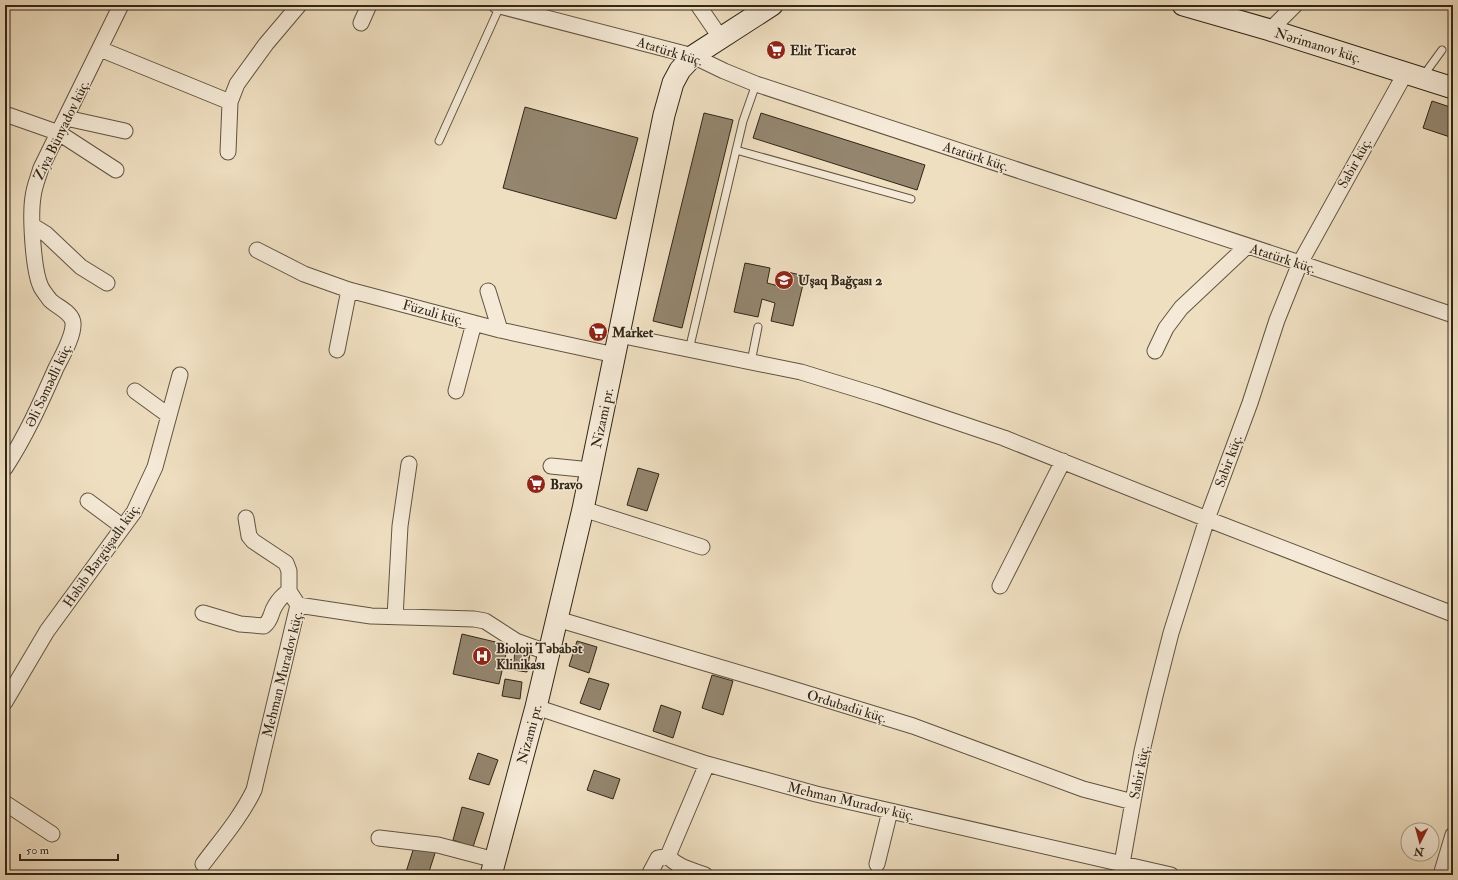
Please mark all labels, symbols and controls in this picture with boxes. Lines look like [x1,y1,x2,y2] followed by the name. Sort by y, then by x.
[1273,24,1363,67] street label: Nərimanov küç.
[634,33,705,70] street label: Atatürk küç.
[765,39,787,61] supermarket icon: Elit Ticarət
[790,42,857,59] place label: Elit Ticarət
[30,77,94,183] street label: Ziya Bünyadov küç.
[1334,135,1375,191] street label: Sabir küç.
[940,138,1011,175] street label: Atatürk küç.
[1247,240,1318,277] street label: Atatürk küç.
[773,269,795,291] school or university icon: Uşaq Bağçası 2
[798,272,882,290] place label: Uşaq Bağçası 2
[401,296,465,329] street label: Füzuli küç.
[587,321,609,343] supermarket icon: Market
[611,324,654,341] place label: Market
[22,340,75,430] street label: Əli Səmədli küç.
[588,386,618,450] street label: Nizami pr.
[1211,432,1246,490] street label: Sabir küç.
[525,473,547,495] supermarket icon: Bravo
[550,476,583,493] place label: Bravo
[59,500,144,610] street label: Həbib Bərgüşadlı küç.
[259,609,306,739] street label: Mehman Muradov küç.
[496,640,583,673] place label: Bioloji Təbabət Klinikası
[471,645,493,667] hospital icon: Bioloji Təbabət Klinikası
[805,686,889,727] street label: Ordubadii küç.
[513,702,547,766] street label: Nizami pr.
[1126,743,1153,800] street label: Sabir küç.
[786,779,916,824] street label: Mehman Muradov küç.
[1400,822,1440,862] north arrow
[20,836,118,862] scale bar
[26,843,50,858] text: 50 m
[1412,844,1426,859] text: N

